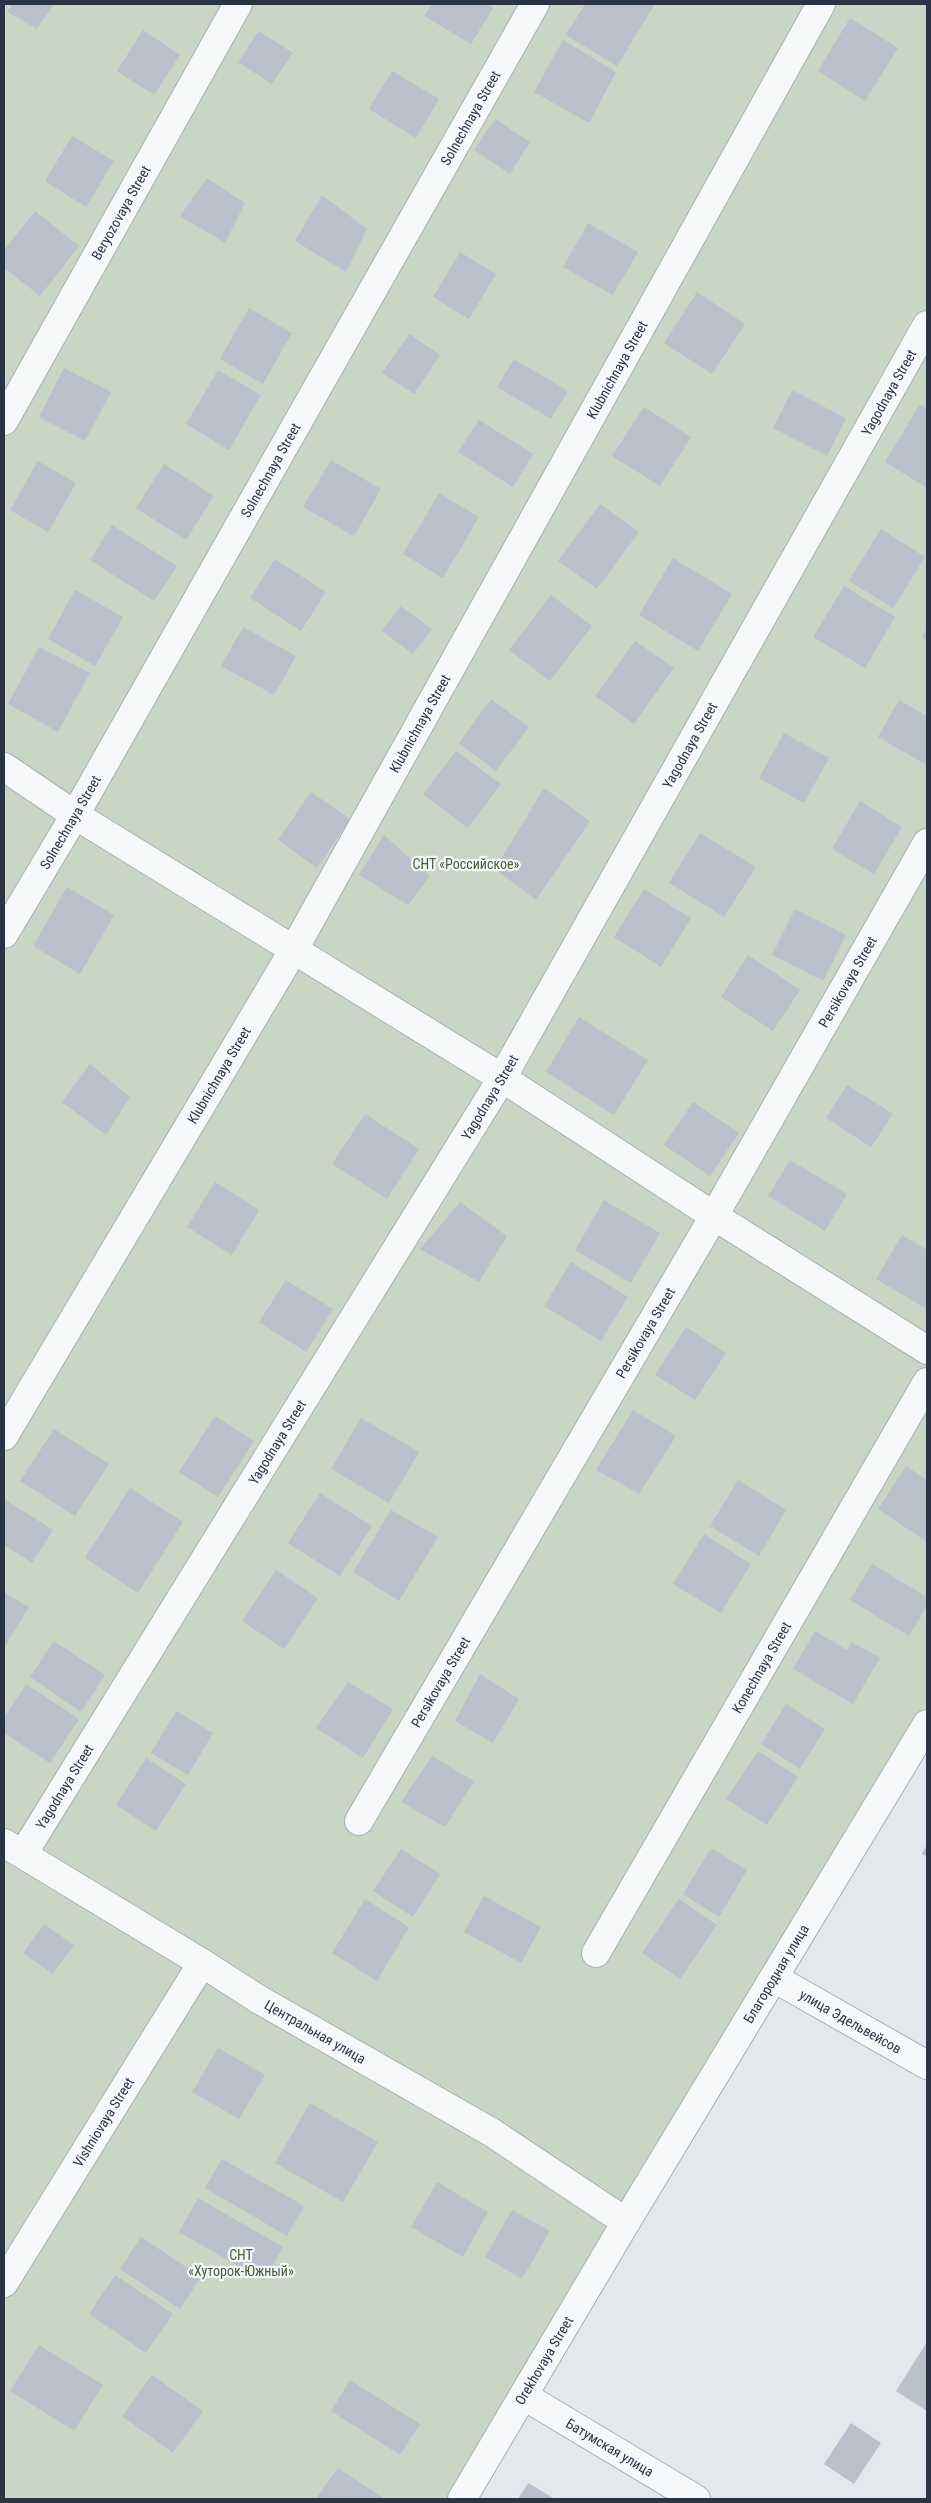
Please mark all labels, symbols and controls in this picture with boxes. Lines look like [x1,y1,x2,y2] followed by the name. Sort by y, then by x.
[437,68,504,168] street label: Solnechnaya Street
[88,163,154,262] street label: Beryozovaya Street
[583,318,651,422] street label: Klubnichnaya Street
[858,347,920,438] street label: Yagodnaya Street
[237,420,304,520] street label: Solnechnaya Street
[386,672,454,775] street label: Klubnichnaya Street
[659,699,720,791] street label: Yagodnaya Street
[37,772,104,872] street label: Solnechnaya Street
[413,856,520,872] park label: СНТ «Российское»
[815,934,880,1030] street label: Persikovaya Street
[184,1024,254,1126] street label: Klubnichnaya Street
[458,1052,521,1143] street label: Yagodnaya Street
[613,1285,678,1381] street label: Persikovaya Street
[245,1397,309,1487] street label: Yagodnaya Street
[729,1619,794,1716] street label: Konechnaya Street
[408,1634,473,1730] street label: Persikovaya Street
[32,1742,97,1832] street label: Yagodnaya Street
[740,1921,812,2026] street label: Благородная улица
[797,1986,904,2057] street label: улица Эдельвейсов
[262,1996,369,2067] street label: Центральная улица
[70,2075,137,2170] street label: Vishniovaya Street
[188,2247,294,2279] park label: СНТ «Хуторок-Южный»
[512,2313,576,2408] street label: Orekhovaya Street
[563,2415,656,2480] street label: Батумская улица

